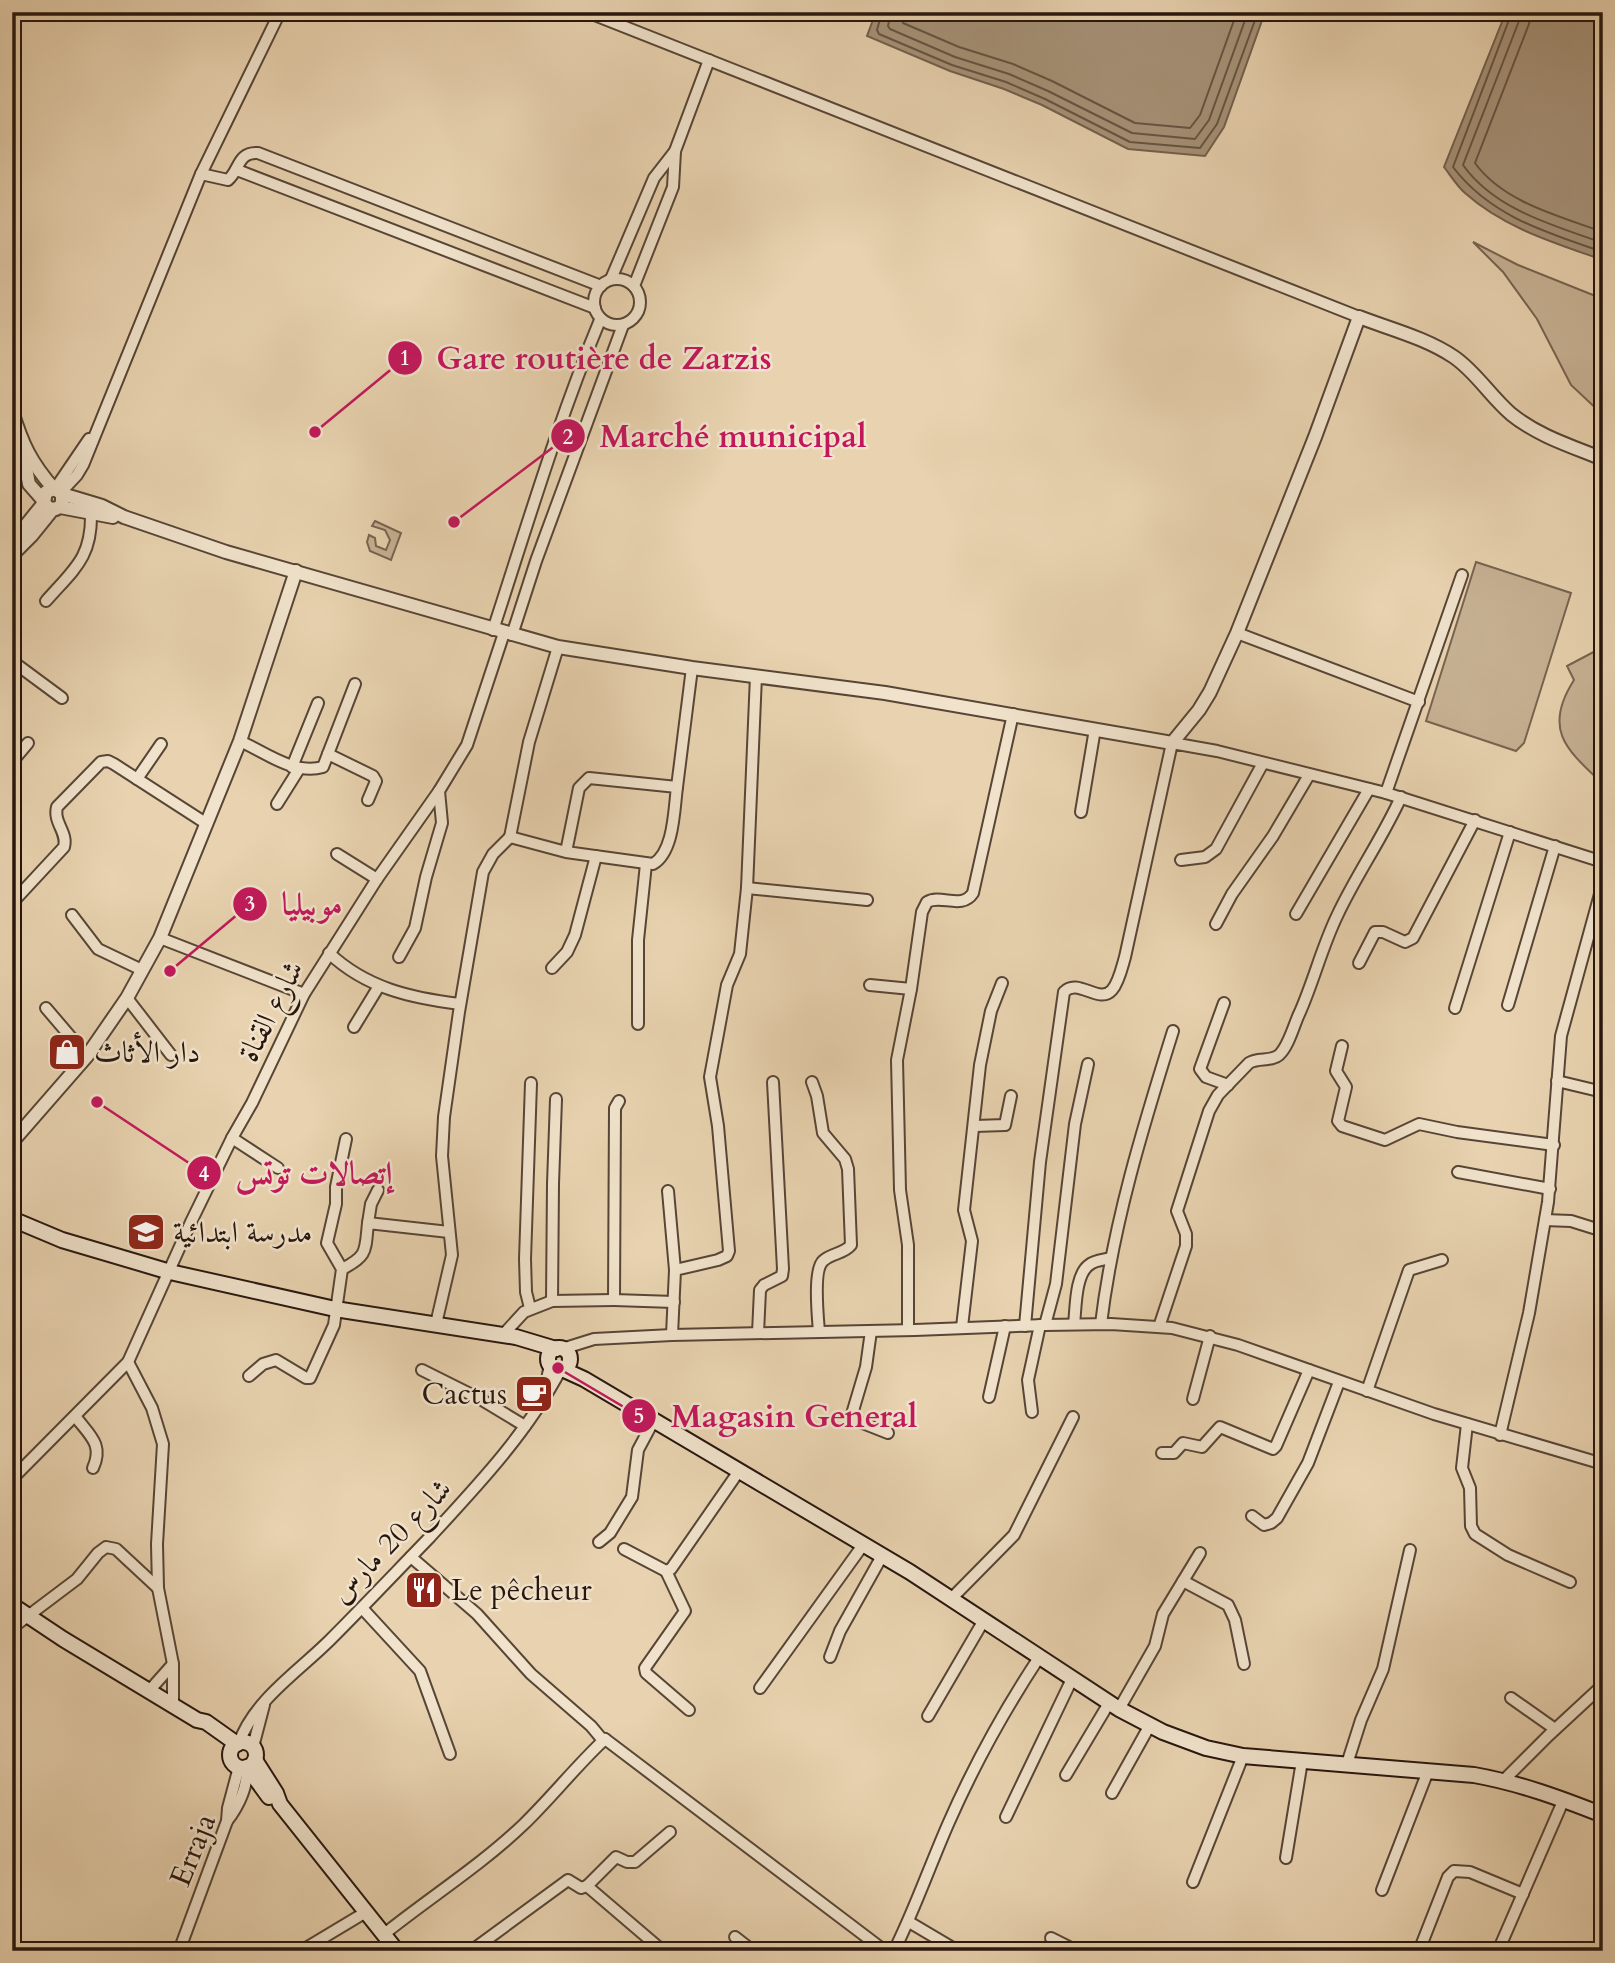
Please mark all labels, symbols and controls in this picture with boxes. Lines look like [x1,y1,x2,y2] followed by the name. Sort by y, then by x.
[387,331,785,384] callout: Gare routière de Zarzis
[436,337,772,381] text: Gare routière de Zarzis
[400,344,410,373] text: 1
[551,410,881,463] callout: Marché municipal
[599,415,867,459] text: Marché municipal
[563,423,574,452] text: 2
[232,877,356,930] callout: موبيليا
[282,883,342,927] text: موبيليا
[245,890,255,919] text: 3
[228,953,317,1070] street label: شارع القناة
[46,1031,88,1073] shop icon: دار الأثاث
[94,1031,200,1073] place label: دار الأثاث
[186,1147,406,1200] callout: إتصالات توتس
[235,1152,395,1196] text: إتصالات توتس
[199,1160,210,1189] text: 4
[125,1211,167,1253] school or university icon: مدرسة ابتدائية
[173,1212,312,1253] place label: مدرسة ابتدائية
[513,1373,555,1415] cafe icon: Cactus
[421,1374,507,1415] place label: Cactus
[622,1389,931,1442] callout: Magasin General
[671,1395,917,1439] text: Magasin General
[634,1402,644,1431] text: 5
[321,1469,464,1615] street label: شارع 20 مارس
[403,1569,445,1611] restaurant icon: Le pêcheur
[451,1570,592,1611] place label: Le pêcheur
[160,1808,226,1892] street label: Erraja

